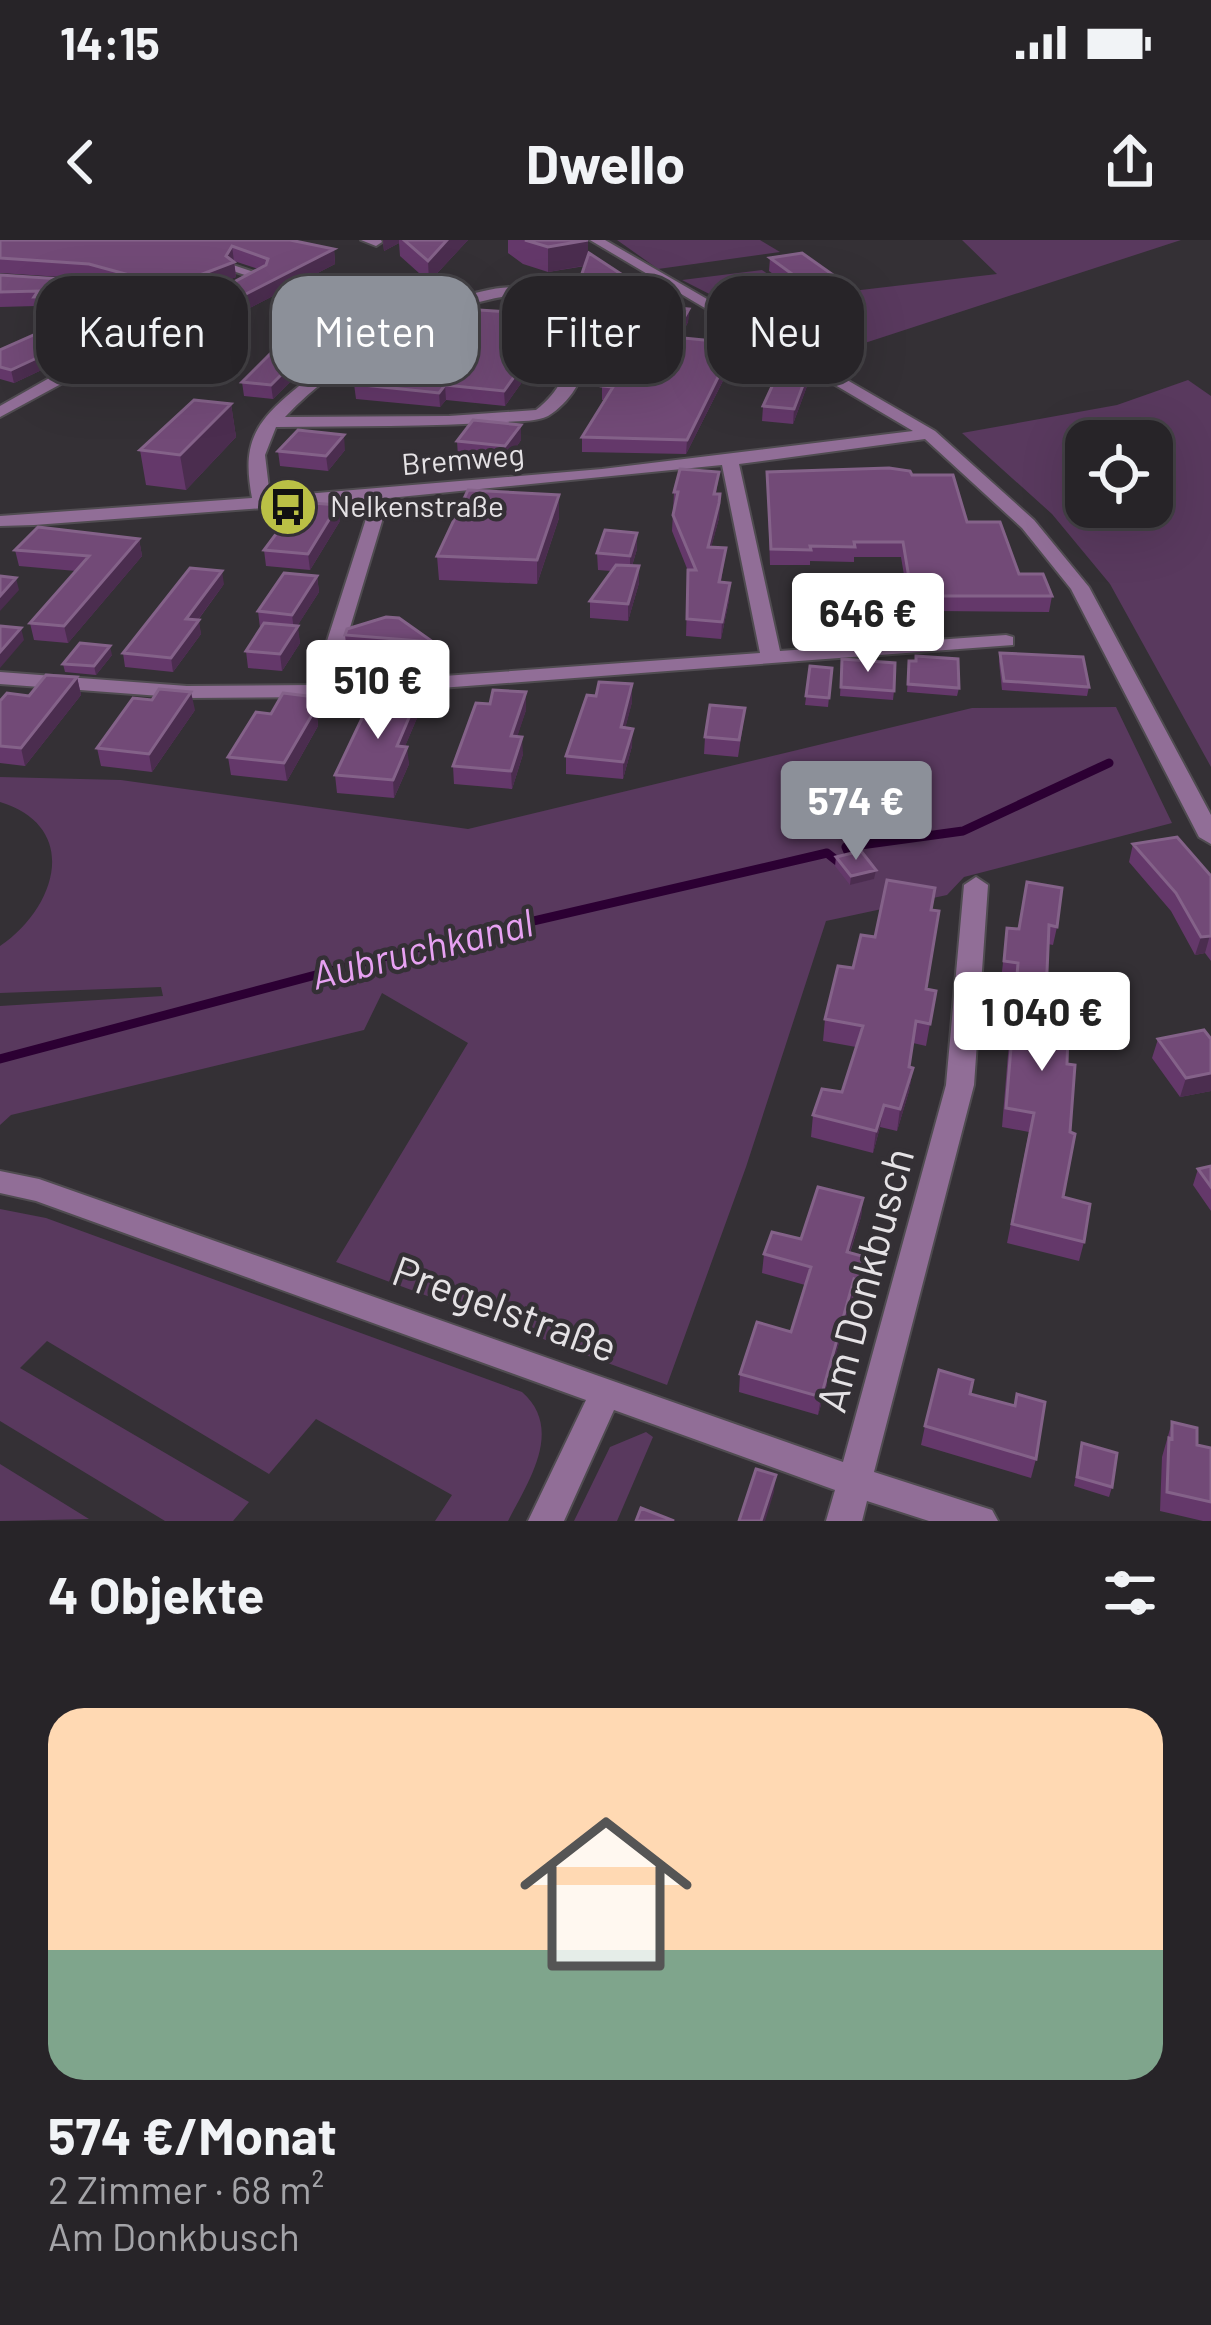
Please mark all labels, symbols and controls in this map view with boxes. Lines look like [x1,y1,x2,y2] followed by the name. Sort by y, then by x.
[60,15,160,69] text: 14:15
[48,129,114,195] icon: back
[1097,129,1163,195] icon: share
[526,130,685,195] text: Dwello
[36,276,248,384] chip: Kaufen
[272,276,478,384] chip: Mieten
[502,276,683,384] chip: Filter
[707,276,864,384] chip: Neu
[1065,420,1173,528] map controls
[1065,420,1173,528] button: locate
[400,435,526,481] street label: Bremweg
[257,476,319,538] bus stop icon: Nelkenstraße
[330,487,504,523] place label: Nelkenstraße
[784,573,952,675] pin: 646 €
[819,588,917,635] text: 646 €
[294,640,462,742] pin: 510 €
[333,655,423,702] text: 510 €
[772,761,940,863] pin: 574 €
[808,776,904,823] text: 574 €
[306,897,538,998] water label: Aubruchkanal
[931,972,1153,1074] pin: 1 040 €
[981,987,1103,1034] text: 1 040 €
[804,1142,922,1417] street label: Am Donkbusch
[386,1243,625,1372] street label: Pregelstraße
[1097,1560,1163,1626] icon: filters
[48,1563,264,1624] text: 4 Objekte
[498,1786,714,2002] icon: home
[48,2104,337,2165] text: 574 €/Monat
[48,2165,324,2212] text: 2 Zimmer · 68 m²
[48,2212,300,2259] text: Am Donkbusch

